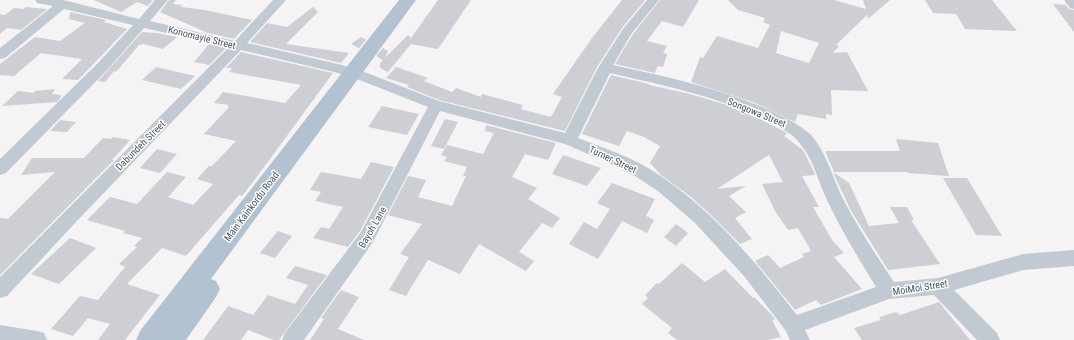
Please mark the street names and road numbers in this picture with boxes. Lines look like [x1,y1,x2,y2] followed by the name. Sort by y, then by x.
[167,24,237,51] street label: Konomayie Street
[726,96,788,129] street label: Songowa Street
[113,118,167,172] street label: Dabundeh Street
[587,144,638,175] street label: Turner Street
[222,169,281,243] street label: Main Kainkordu Road
[356,205,389,250] street label: Bayoh Lane
[892,278,948,297] street label: MoiMoi Street

